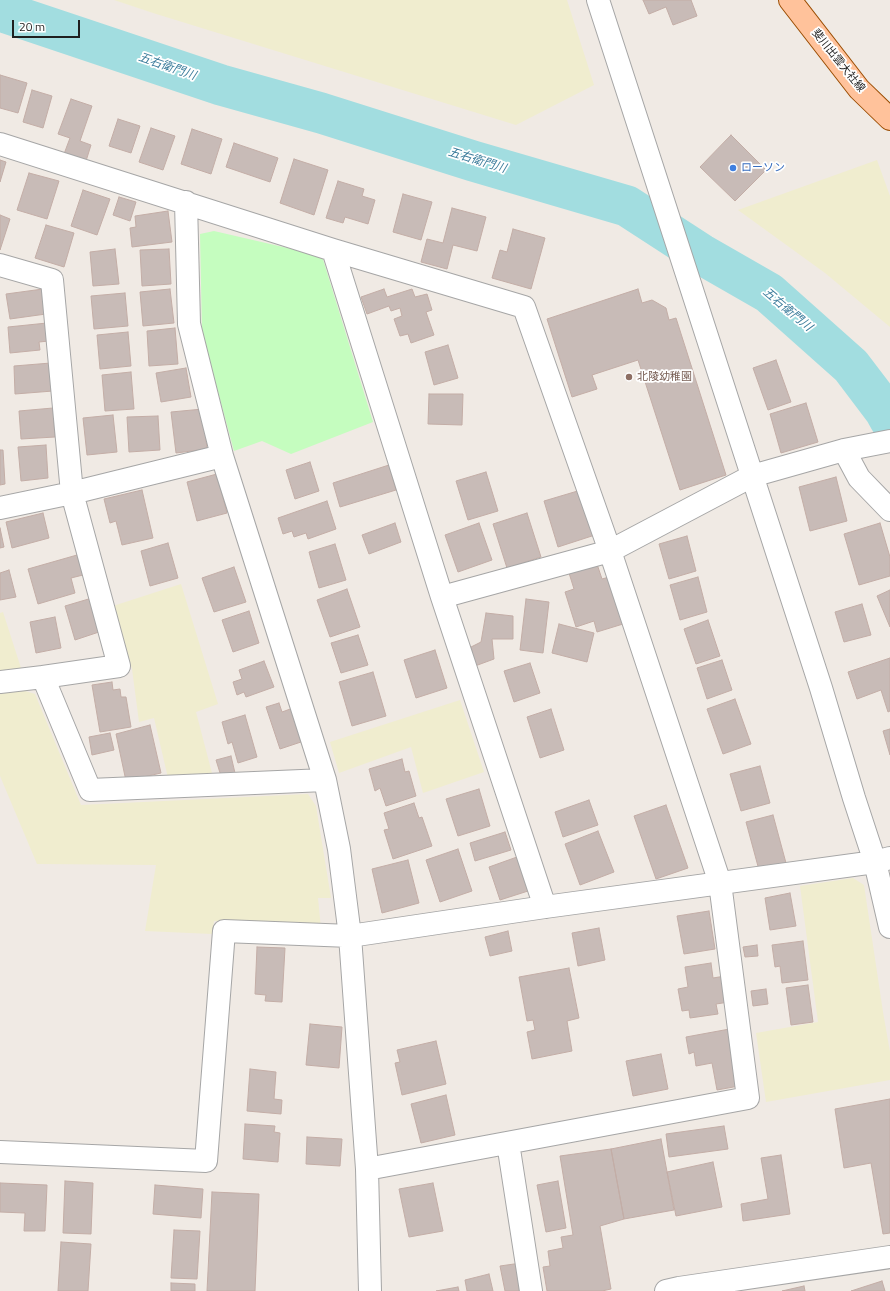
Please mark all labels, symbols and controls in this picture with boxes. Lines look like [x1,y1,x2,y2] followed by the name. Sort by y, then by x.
[14,12,82,38] scale bar
[19,17,45,36] text: 20 m
[809,27,867,95] street label: 斐川出雲大社線
[136,50,198,84] water label: 五右衛門川
[446,145,508,177] water label: 五右衛門川
[741,161,785,175] place label: ローソン
[728,163,738,173] marker: ローソン
[759,285,815,335] water label: 五右衛門川
[637,370,692,384] place label: 北陵幼稚園
[624,372,634,382] marker: 北陵幼稚園

